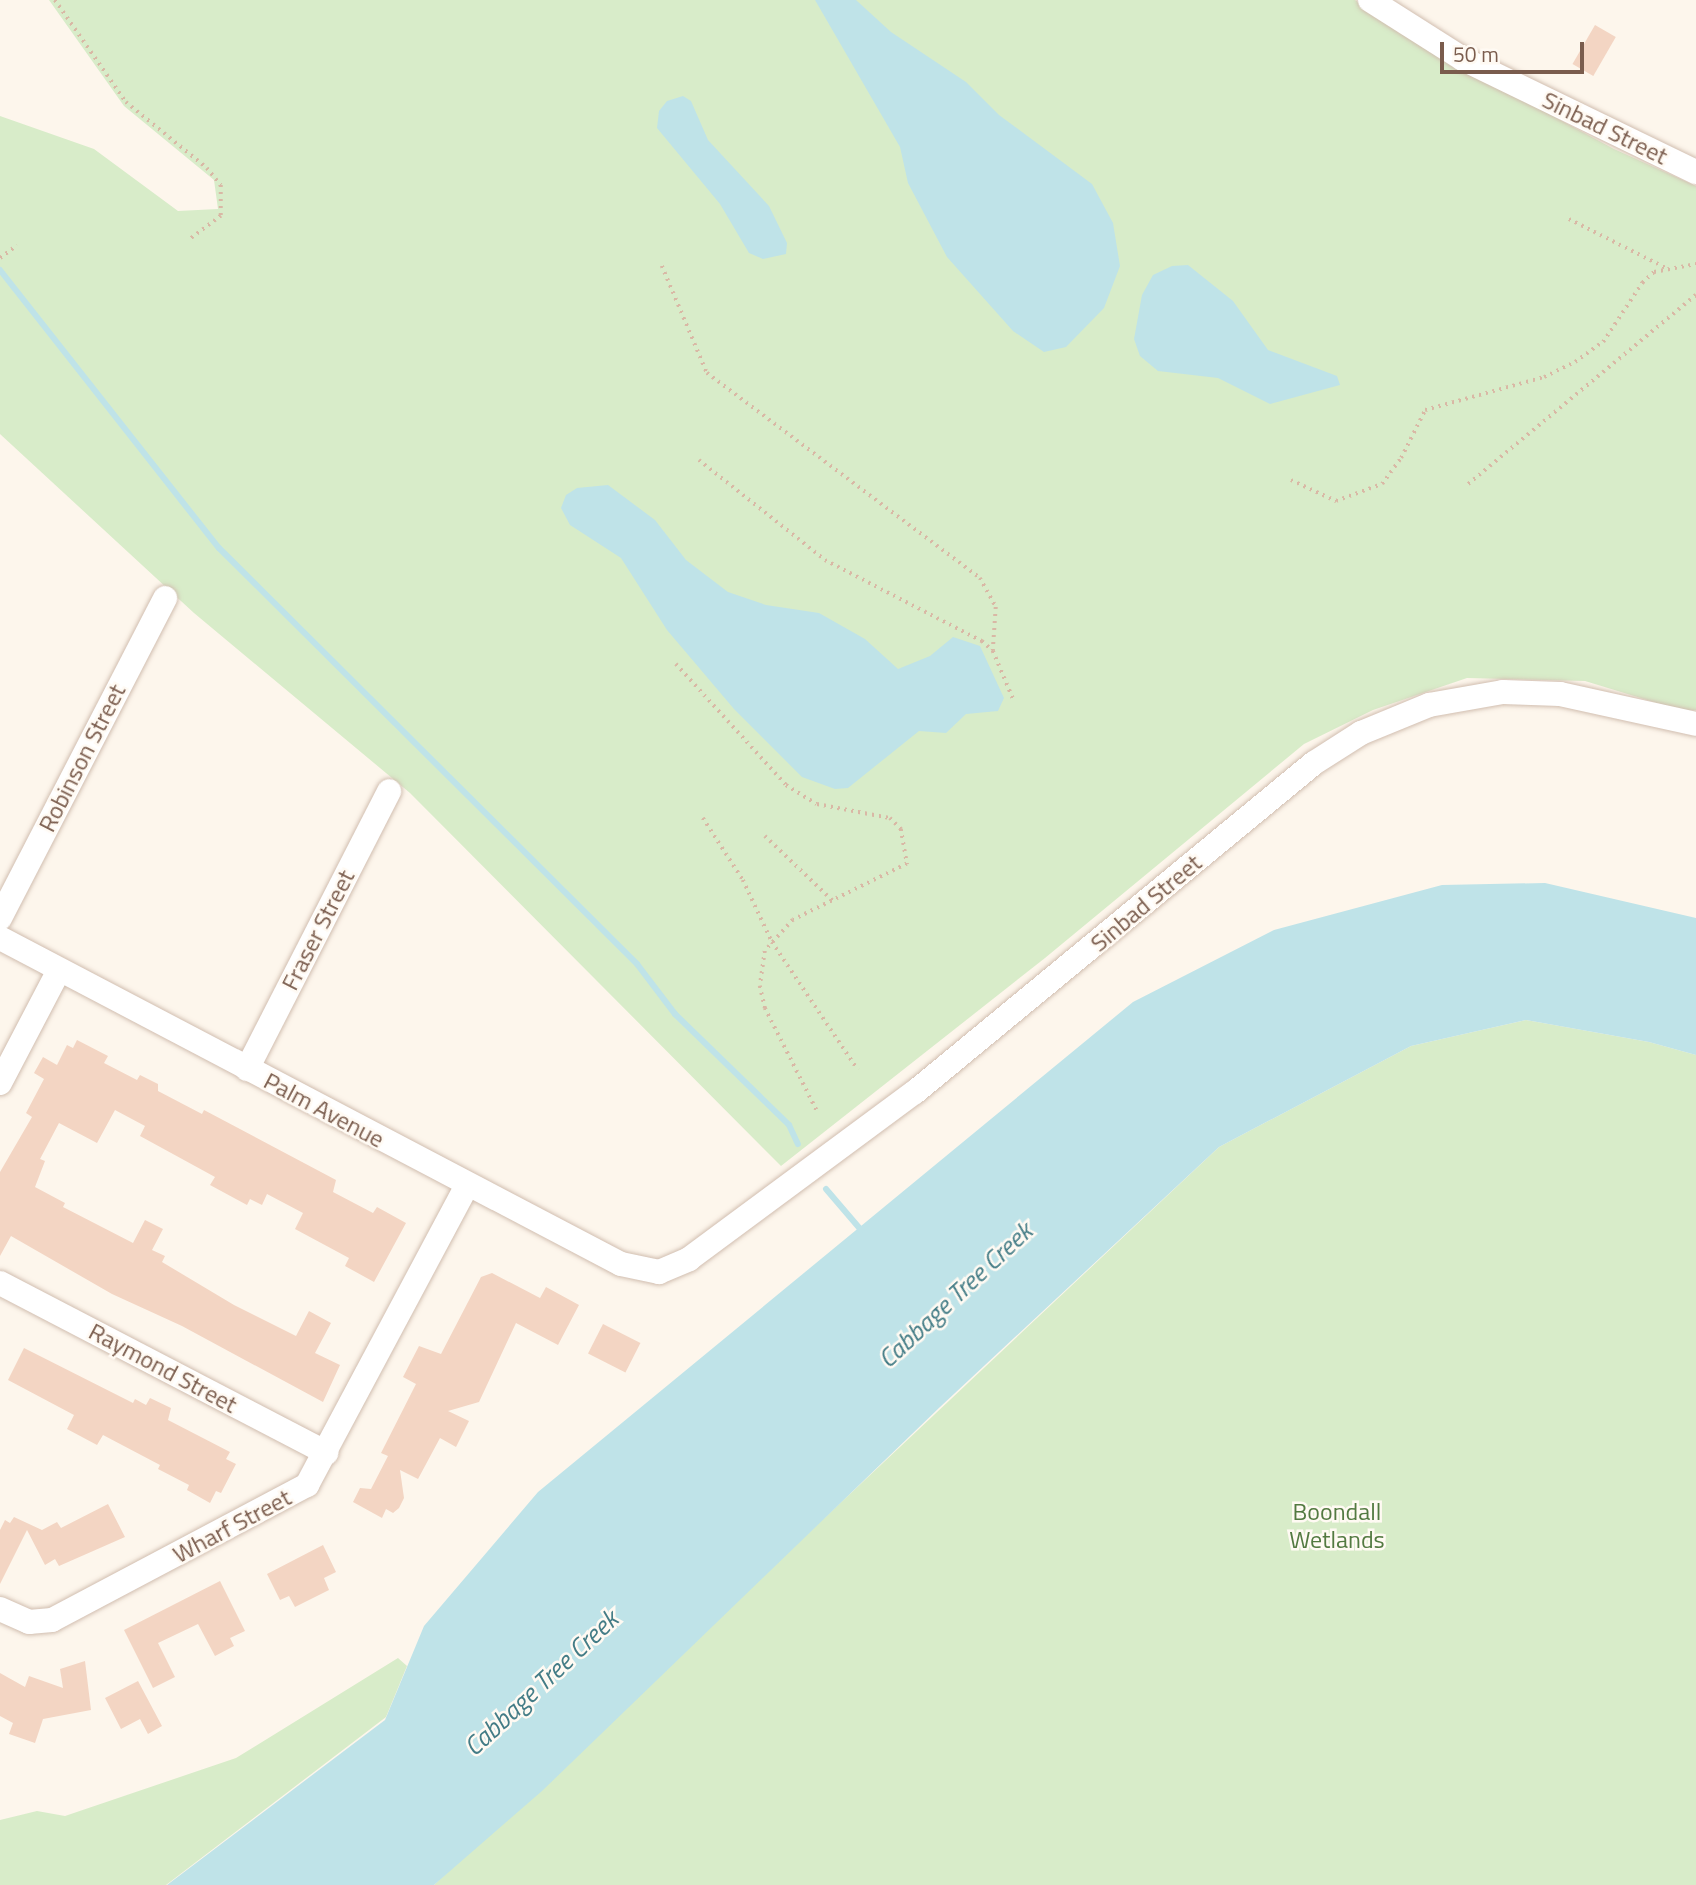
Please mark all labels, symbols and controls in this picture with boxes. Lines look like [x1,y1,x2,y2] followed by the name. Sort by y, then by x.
[1444,28,1588,72] scale bar
[1453,38,1499,70] text: 50 m
[1538,85,1672,171] street label: Sinbad Street
[32,679,132,837] street label: Robinson Street
[1085,848,1207,958] street label: Sinbad Street
[275,865,361,995] street label: Fraser Street
[259,1066,389,1154] street label: Palm Avenue
[871,1216,1039,1374] water label: Cabbage Tree Creek
[84,1317,242,1419] street label: Raymond Street
[168,1483,296,1569] street label: Wharf Street
[1289,1498,1385,1554] park label: Boondall Wetlands
[457,1604,625,1762] water label: Cabbage Tree Creek

